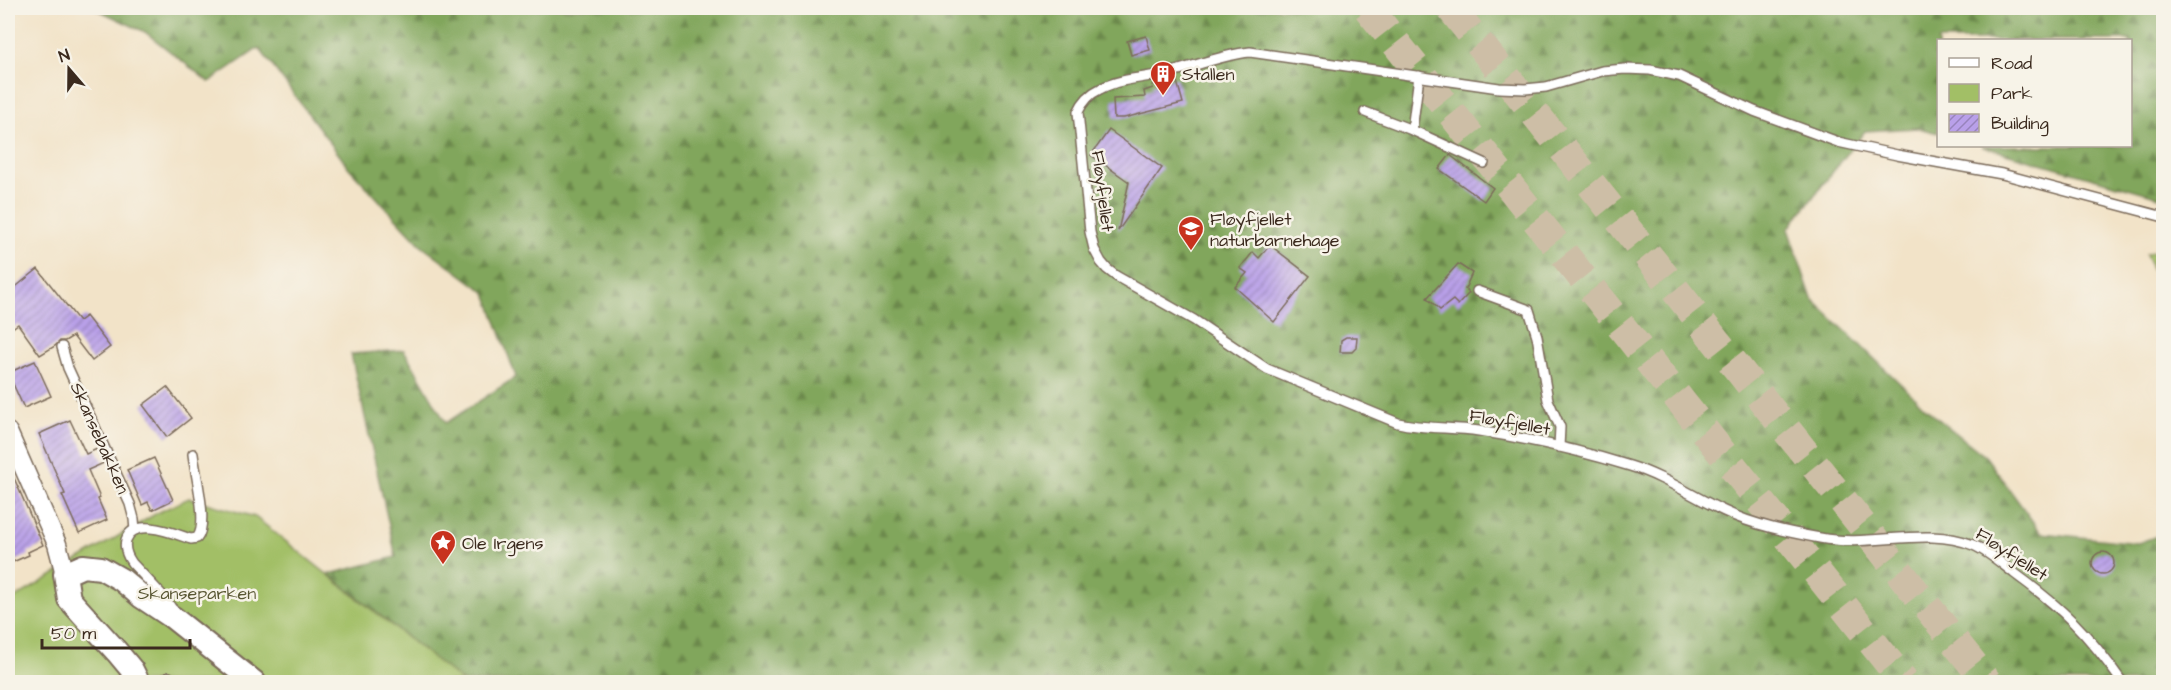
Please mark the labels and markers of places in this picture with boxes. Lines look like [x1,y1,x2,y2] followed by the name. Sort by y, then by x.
[1148,59,1178,97] building icon: Stallen
[1182,62,1234,87] place label: Stallen
[1210,207,1340,254] place label: Fløyfjellet naturbarnehage
[1176,214,1206,252] school or university icon: Fløyfjellet naturbarnehage
[428,528,458,566] place icon: Ole Irgens
[462,531,544,557] place label: Ole Irgens

